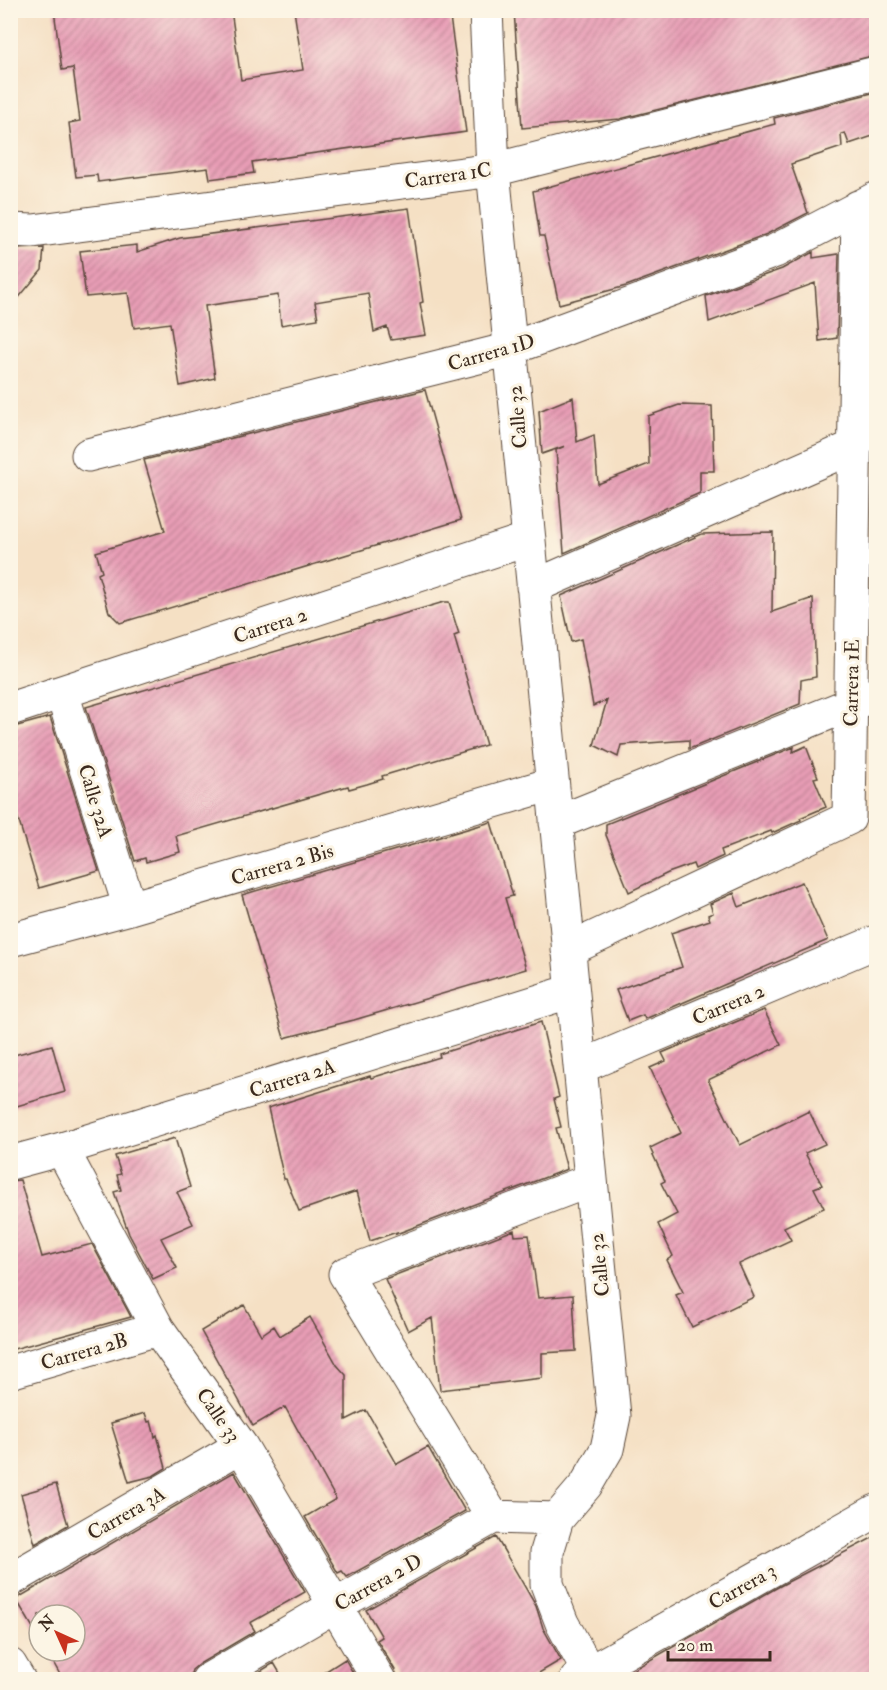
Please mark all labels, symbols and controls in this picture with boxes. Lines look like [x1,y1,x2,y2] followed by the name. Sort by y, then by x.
[403,157,493,194] street label: Carrera 1C
[445,328,538,377] street label: Carrera 1D
[502,384,533,450] street label: Calle 32
[230,602,310,649] street label: Carrera 2
[838,639,865,727] street label: Carrera 1E
[72,761,119,841] street label: Calle 32A
[228,838,336,891] street label: Carrera 2 Bis
[688,978,768,1031] street label: Carrera 2
[246,1053,338,1103] street label: Carrera 2A
[584,1232,615,1298] street label: Calle 32
[38,1327,130,1376] street label: Carrera 2B
[191,1383,246,1447] street label: Calle 33
[83,1481,170,1546] street label: Carrera 3A
[330,1548,427,1617] street label: Carrera 2 D
[704,1558,780,1615] street label: Carrera 3
[27,1603,87,1663] north arrow
[34,1610,60,1636] text: N
[668,1624,770,1662] scale bar
[677,1634,713,1657] text: 20 m

